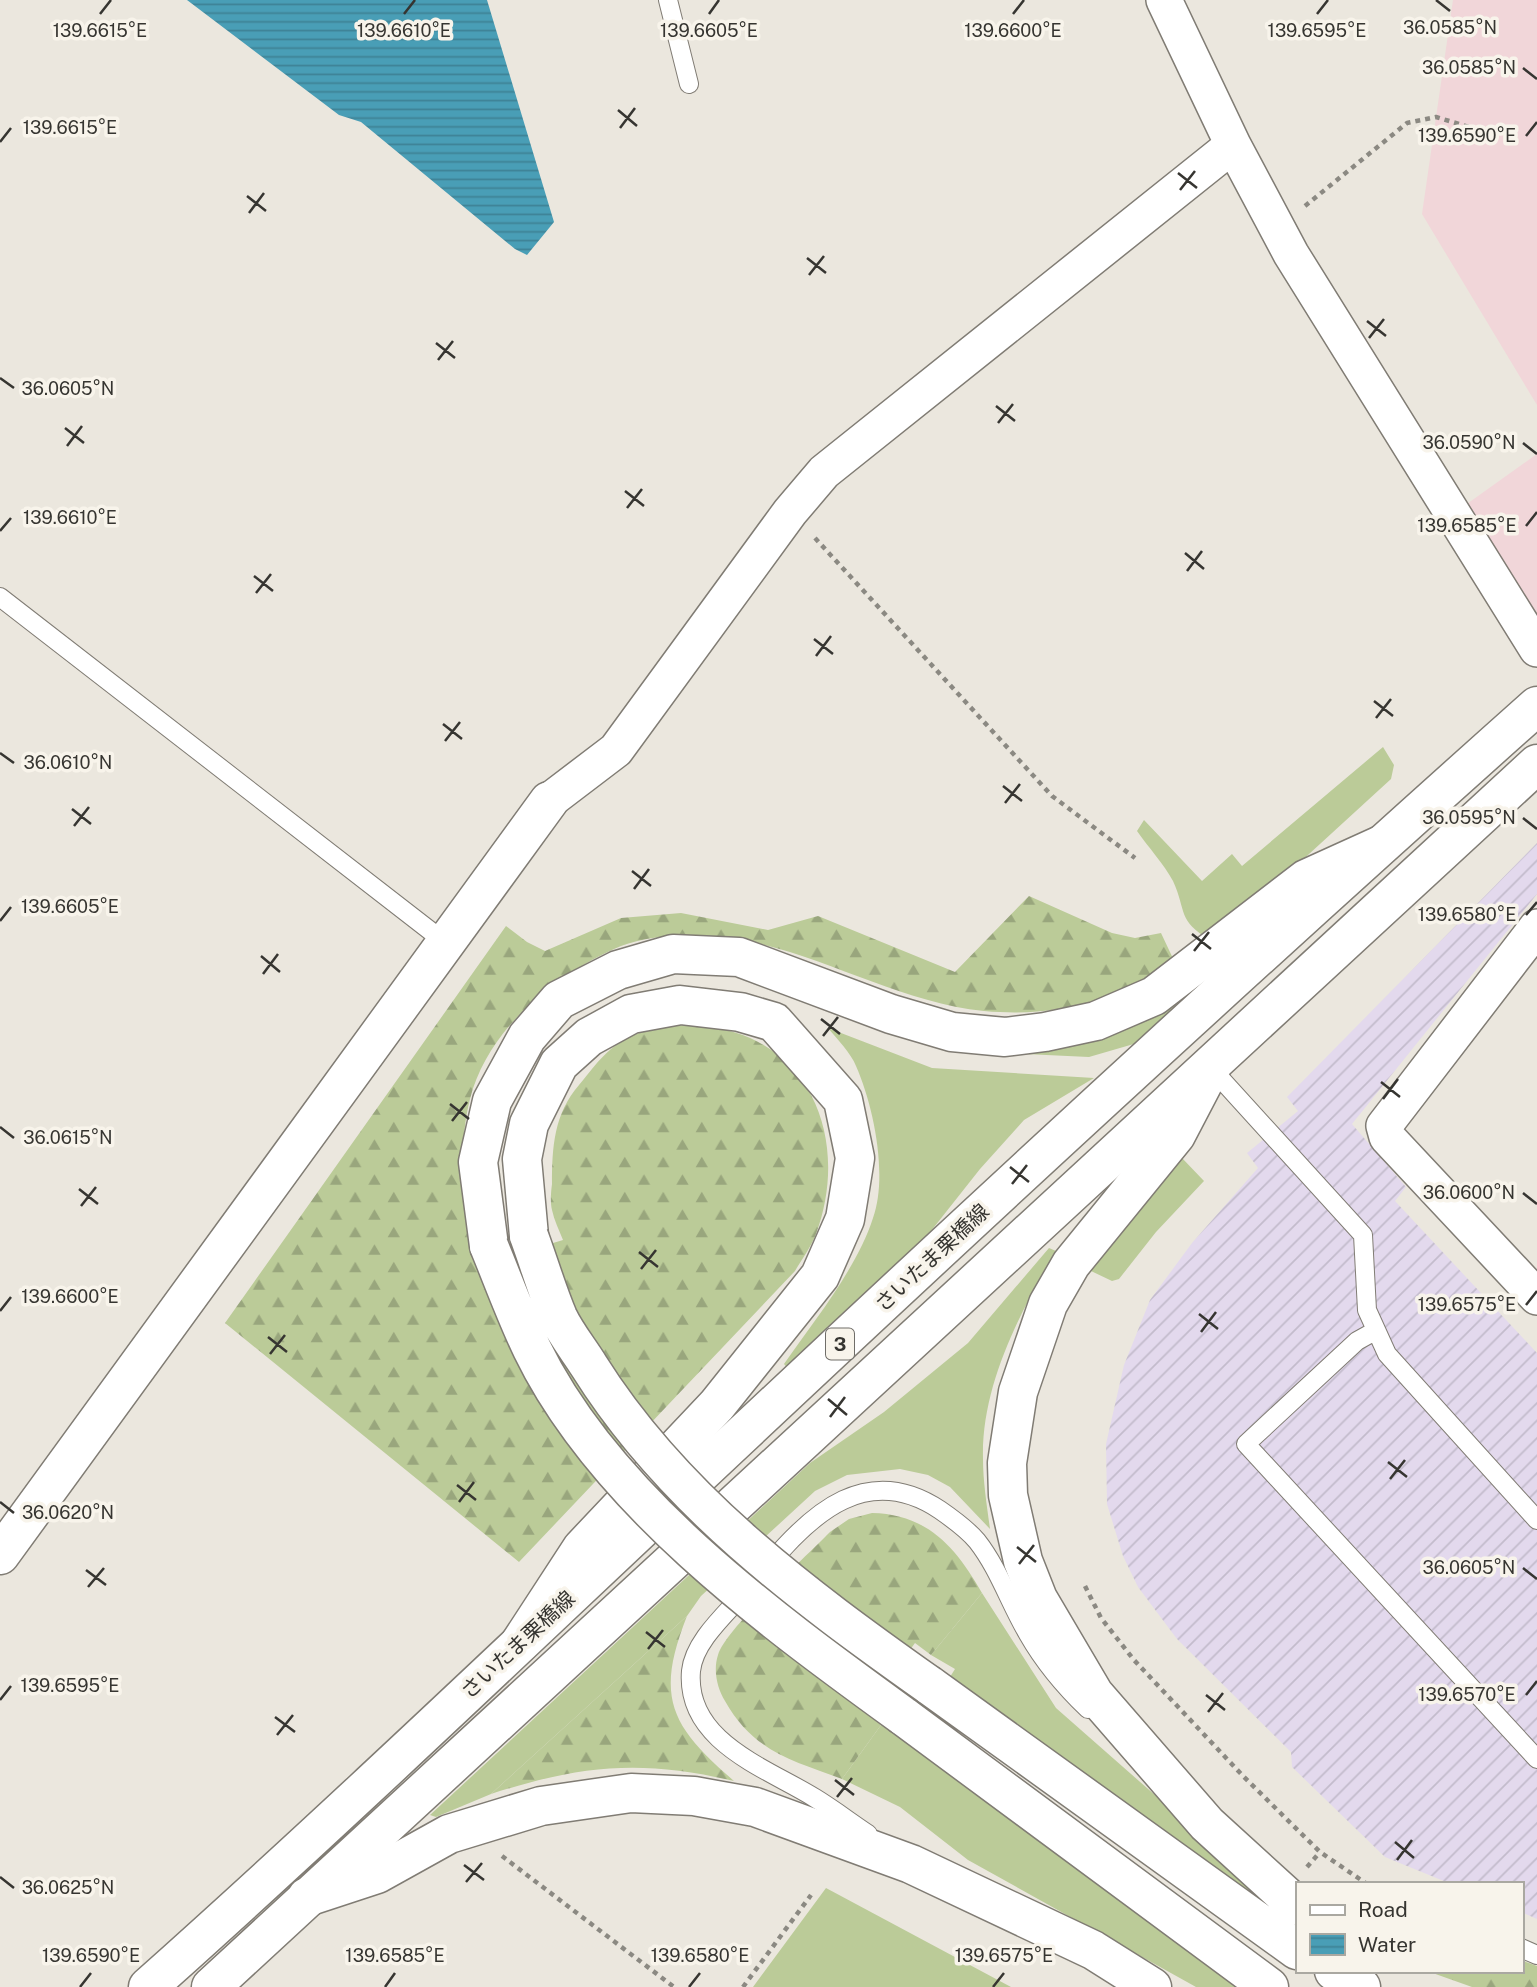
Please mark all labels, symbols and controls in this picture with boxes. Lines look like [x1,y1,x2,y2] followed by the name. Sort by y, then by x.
[1403,17,1497,38] text: 36.0585°N
[53,20,147,41] text: 139.6615°E
[357,20,451,41] text: 139.6610°E
[660,20,758,41] text: 139.6605°E
[964,20,1062,41] text: 139.6600°E
[1268,20,1366,41] text: 139.6595°E
[1422,57,1516,78] text: 36.0585°N
[23,117,117,138] text: 139.6615°E
[1418,125,1516,146] text: 139.6590°E
[22,378,114,399] text: 36.0605°N
[1422,432,1516,453] text: 36.0590°N
[23,507,117,528] text: 139.6610°E
[1417,515,1517,536] text: 139.6585°E
[24,752,112,773] text: 36.0610°N
[1422,807,1516,828] text: 36.0595°N
[21,896,119,917] text: 139.6605°E
[1418,904,1516,925] text: 139.6580°E
[23,1127,113,1148] text: 36.0615°N
[1423,1182,1515,1203] text: 36.0600°N
[870,1199,994,1317] street label: さいたま栗橋線
[21,1286,119,1307] text: 139.6600°E
[1418,1294,1516,1315] text: 139.6575°E
[826,1328,854,1360] road number: 3
[22,1502,114,1523] text: 36.0620°N
[1423,1557,1515,1578] text: 36.0605°N
[456,1586,580,1704] street label: さいたま栗橋線
[21,1675,119,1696] text: 139.6595°E
[1418,1684,1516,1705] text: 139.6570°E
[22,1877,114,1898] text: 36.0625°N
[1296,1882,1523,1973] legend
[1358,1897,1408,1922] text: Road
[1358,1932,1416,1957] text: Water
[42,1945,140,1966] text: 139.6590°E
[345,1945,445,1966] text: 139.6585°E
[651,1945,749,1966] text: 139.6580°E
[955,1945,1053,1966] text: 139.6575°E

